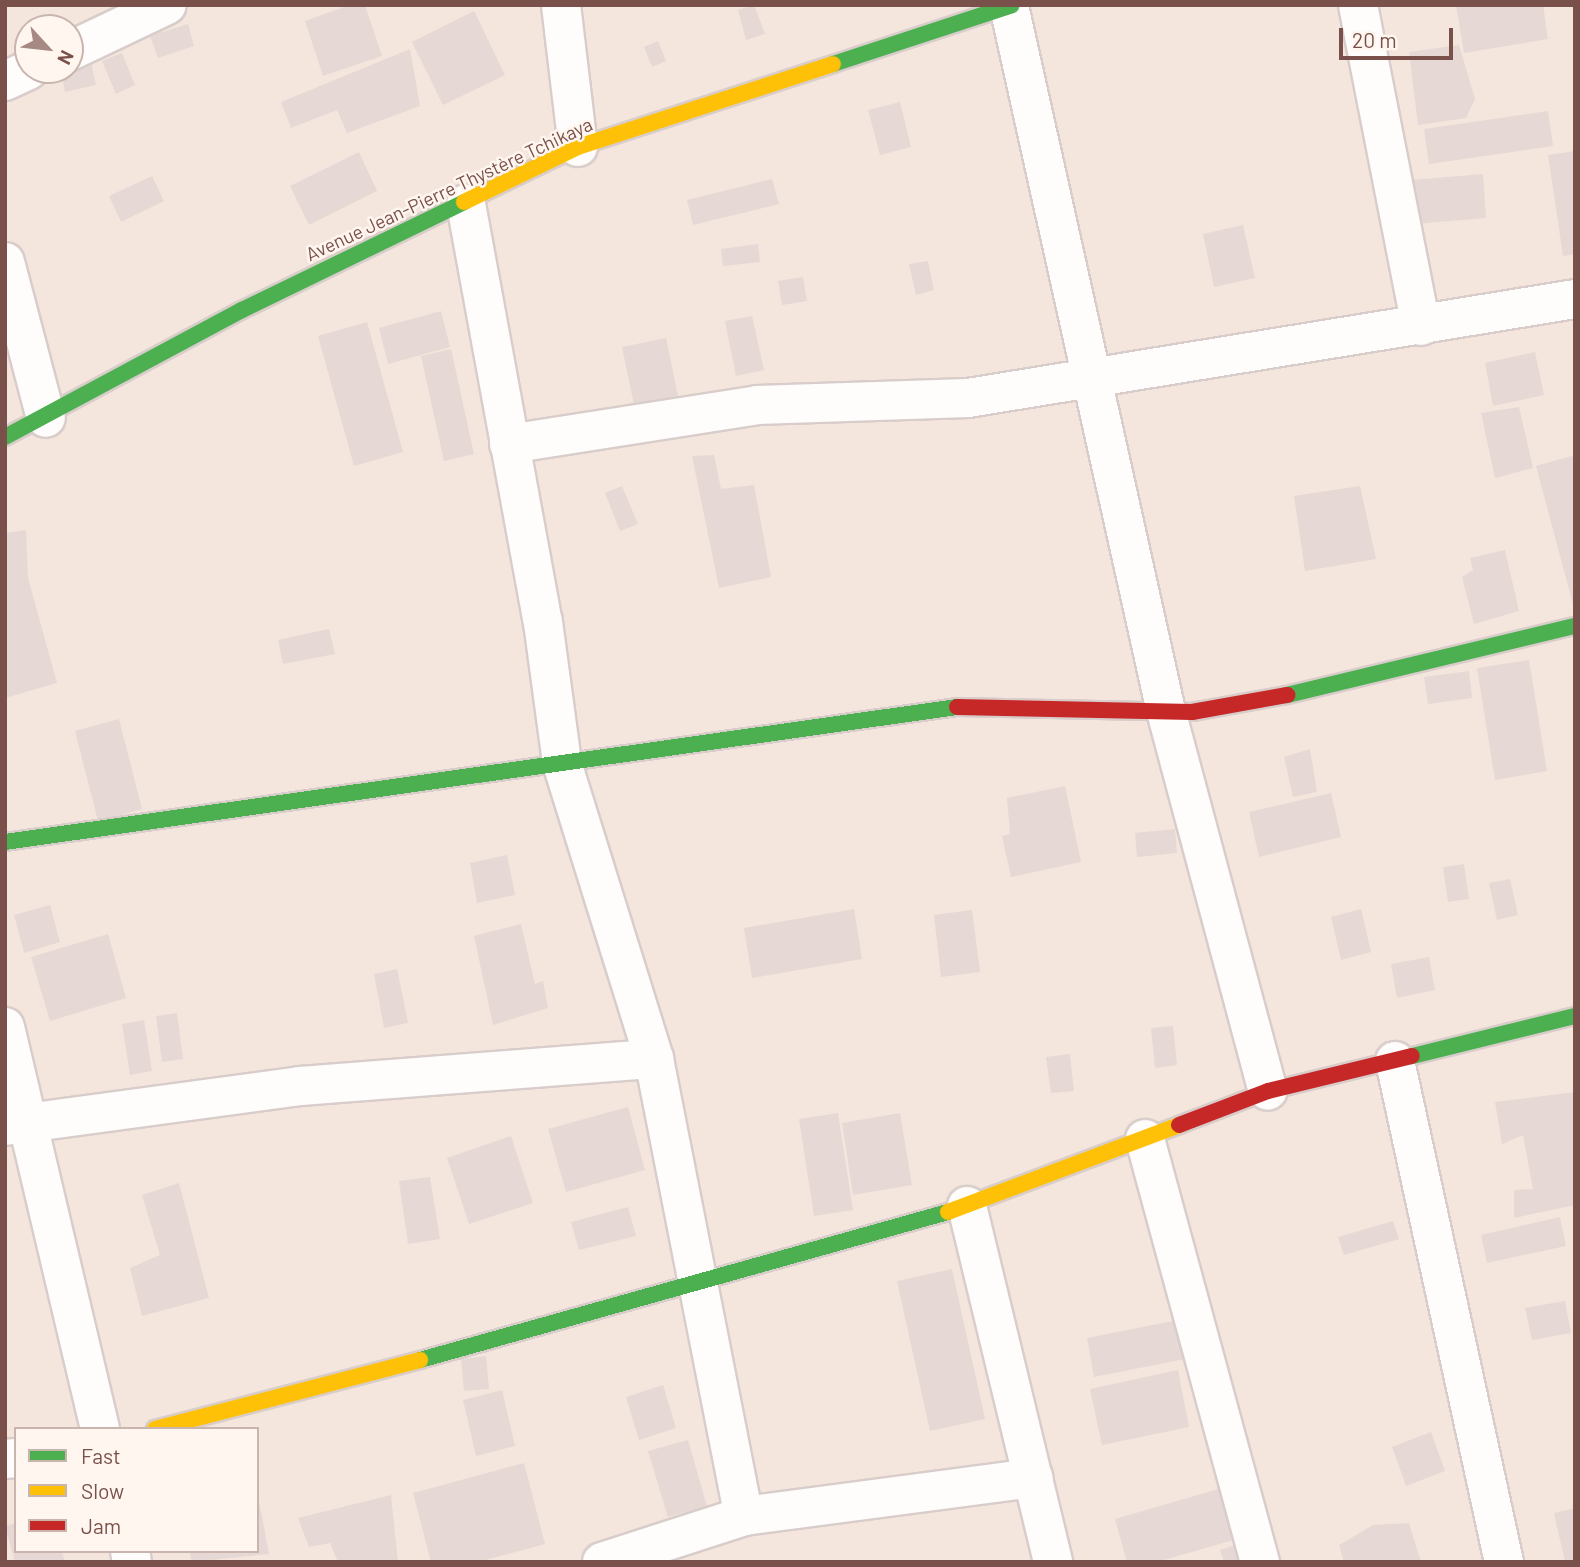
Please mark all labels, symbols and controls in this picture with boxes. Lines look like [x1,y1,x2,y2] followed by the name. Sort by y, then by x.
[14,14,84,84] north arrow
[1342,14,1456,58] scale bar
[1352,27,1397,52] text: 20 m
[53,47,79,69] text: N
[302,112,596,266] street label: Avenue Jean-Pierre Thystère Tchikaya
[14,1427,259,1553] legend
[81,1443,121,1468] text: Fast
[81,1478,124,1503] text: Slow
[81,1513,121,1538] text: Jam

